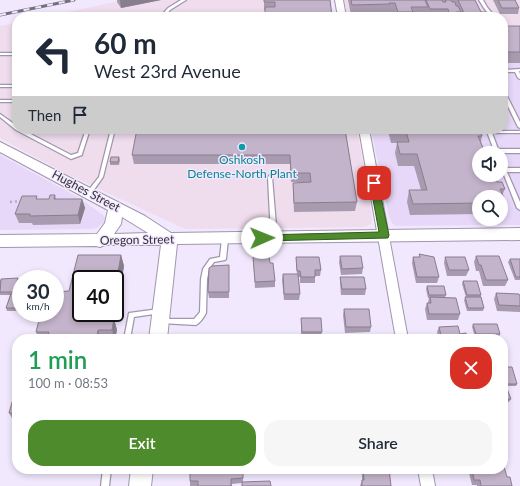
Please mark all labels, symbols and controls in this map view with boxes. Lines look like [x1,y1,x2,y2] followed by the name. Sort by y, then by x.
[94,26,157,60] text: 60 m
[28,28,80,80] icon: left
[94,60,241,82] text: West 23rd Avenue
[69,104,91,126] icon: arrive
[28,106,61,124] text: Then
[237,142,247,152] marker: Oshkosh Defense-North Plant
[472,146,508,226] map controls
[472,146,508,182] button: sound
[187,152,297,181] place label: Oshkosh Defense-North Plant
[50,166,123,215] street label: Hughes Street
[357,166,391,200] pin
[363,172,385,194] icon: arrive
[472,190,508,226] button: search
[241,217,283,259] position arrow
[100,231,175,248] street label: Oregon Street
[72,270,124,322] speed limit sign: 40
[26,279,50,303] text: 30
[26,300,50,312] text: km/h
[28,345,87,374] text: 1 min
[450,347,492,389] button: close
[28,375,108,391] text: 100 m · 08:53
[28,420,256,466] button: Exit
[264,420,492,466] button: Share

